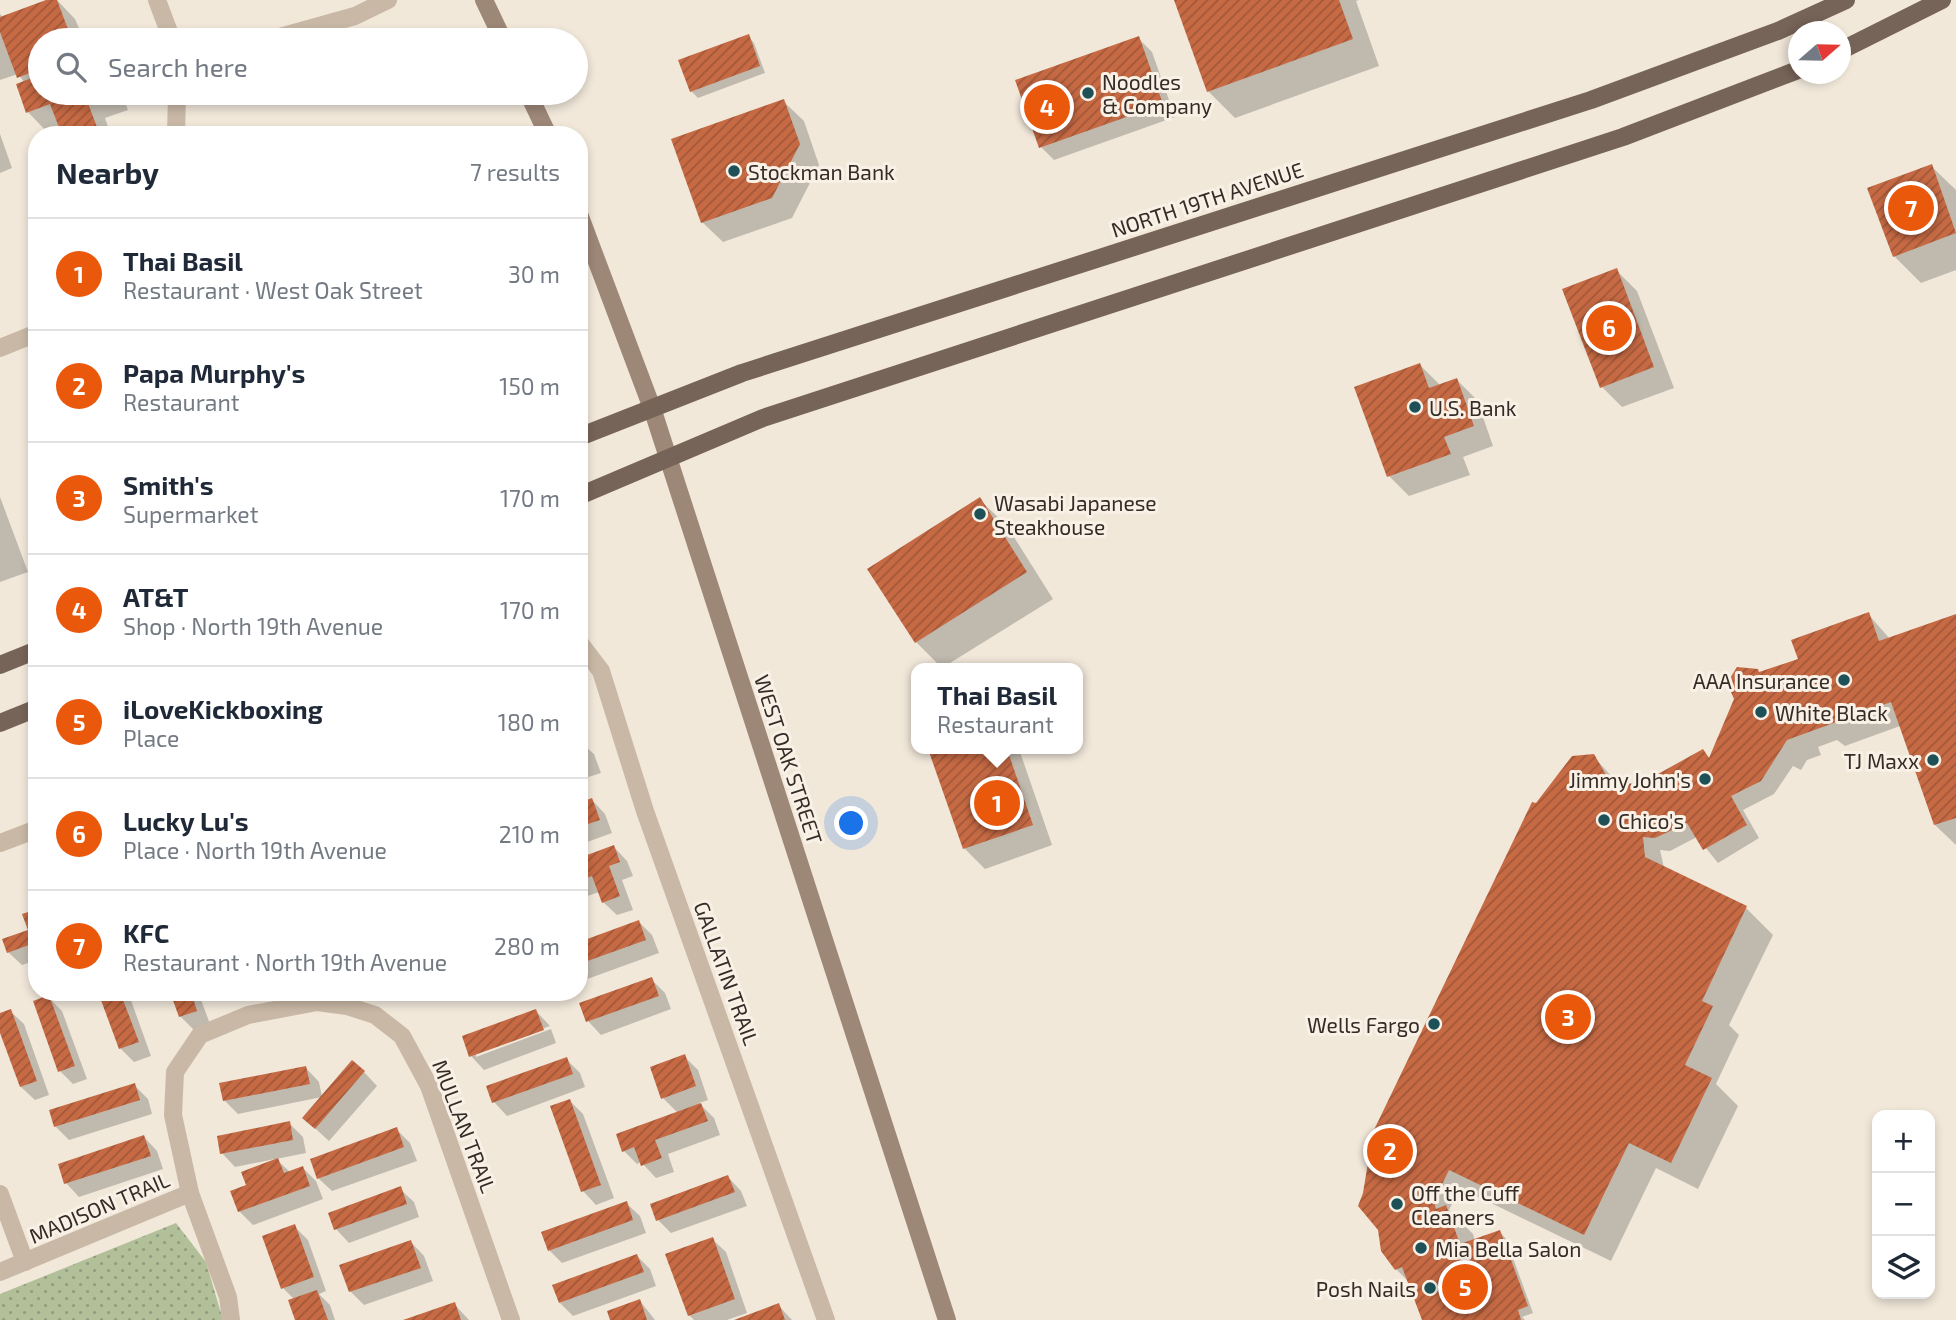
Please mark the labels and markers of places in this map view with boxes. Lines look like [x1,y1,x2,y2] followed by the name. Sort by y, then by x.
[1102,69,1212,118] place label: Noodles & Company
[1024,81,1070,133] pin: 4
[1080,85,1096,101] marker: Noodles & Company
[748,159,895,184] place label: Stockman Bank
[726,163,742,179] marker: Stockman Bank
[1888,182,1934,234] pin: 7
[1586,302,1632,354] pin: 6
[1429,395,1517,420] place label: U.S. Bank
[1407,399,1423,415] marker: U.S. Bank
[994,490,1157,539] place label: Wasabi Japanese Steakhouse
[972,506,988,522] marker: Wasabi Japanese Steakhouse
[1693,668,1830,693] place label: AAA Insurance
[1836,672,1852,688] marker: AAA Insurance
[1775,700,1888,725] place label: White Black
[1753,704,1769,720] marker: White Black
[1844,748,1919,773] place label: TJ Maxx
[1925,752,1941,768] marker: TJ Maxx
[1569,767,1691,792] place label: Jimmy John's
[1697,771,1713,787] marker: Jimmy John's
[974,777,1020,829] pin: 1
[1618,808,1684,833] place label: Chico's
[1596,812,1612,828] marker: Chico's
[1545,991,1591,1043] pin: 3
[1307,1012,1420,1037] place label: Wells Fargo
[1426,1016,1442,1032] marker: Wells Fargo
[1367,1125,1413,1177] pin: 2
[1411,1180,1520,1229] place label: Off the Cuff Cleaners
[1389,1196,1405,1212] marker: Off the Cuff Cleaners
[1435,1236,1582,1261] place label: Mia Bella Salon
[1413,1240,1429,1256] marker: Mia Bella Salon
[1442,1261,1488,1313] pin: 5
[1316,1276,1416,1301] place label: Posh Nails
[1422,1280,1438,1296] marker: Posh Nails

